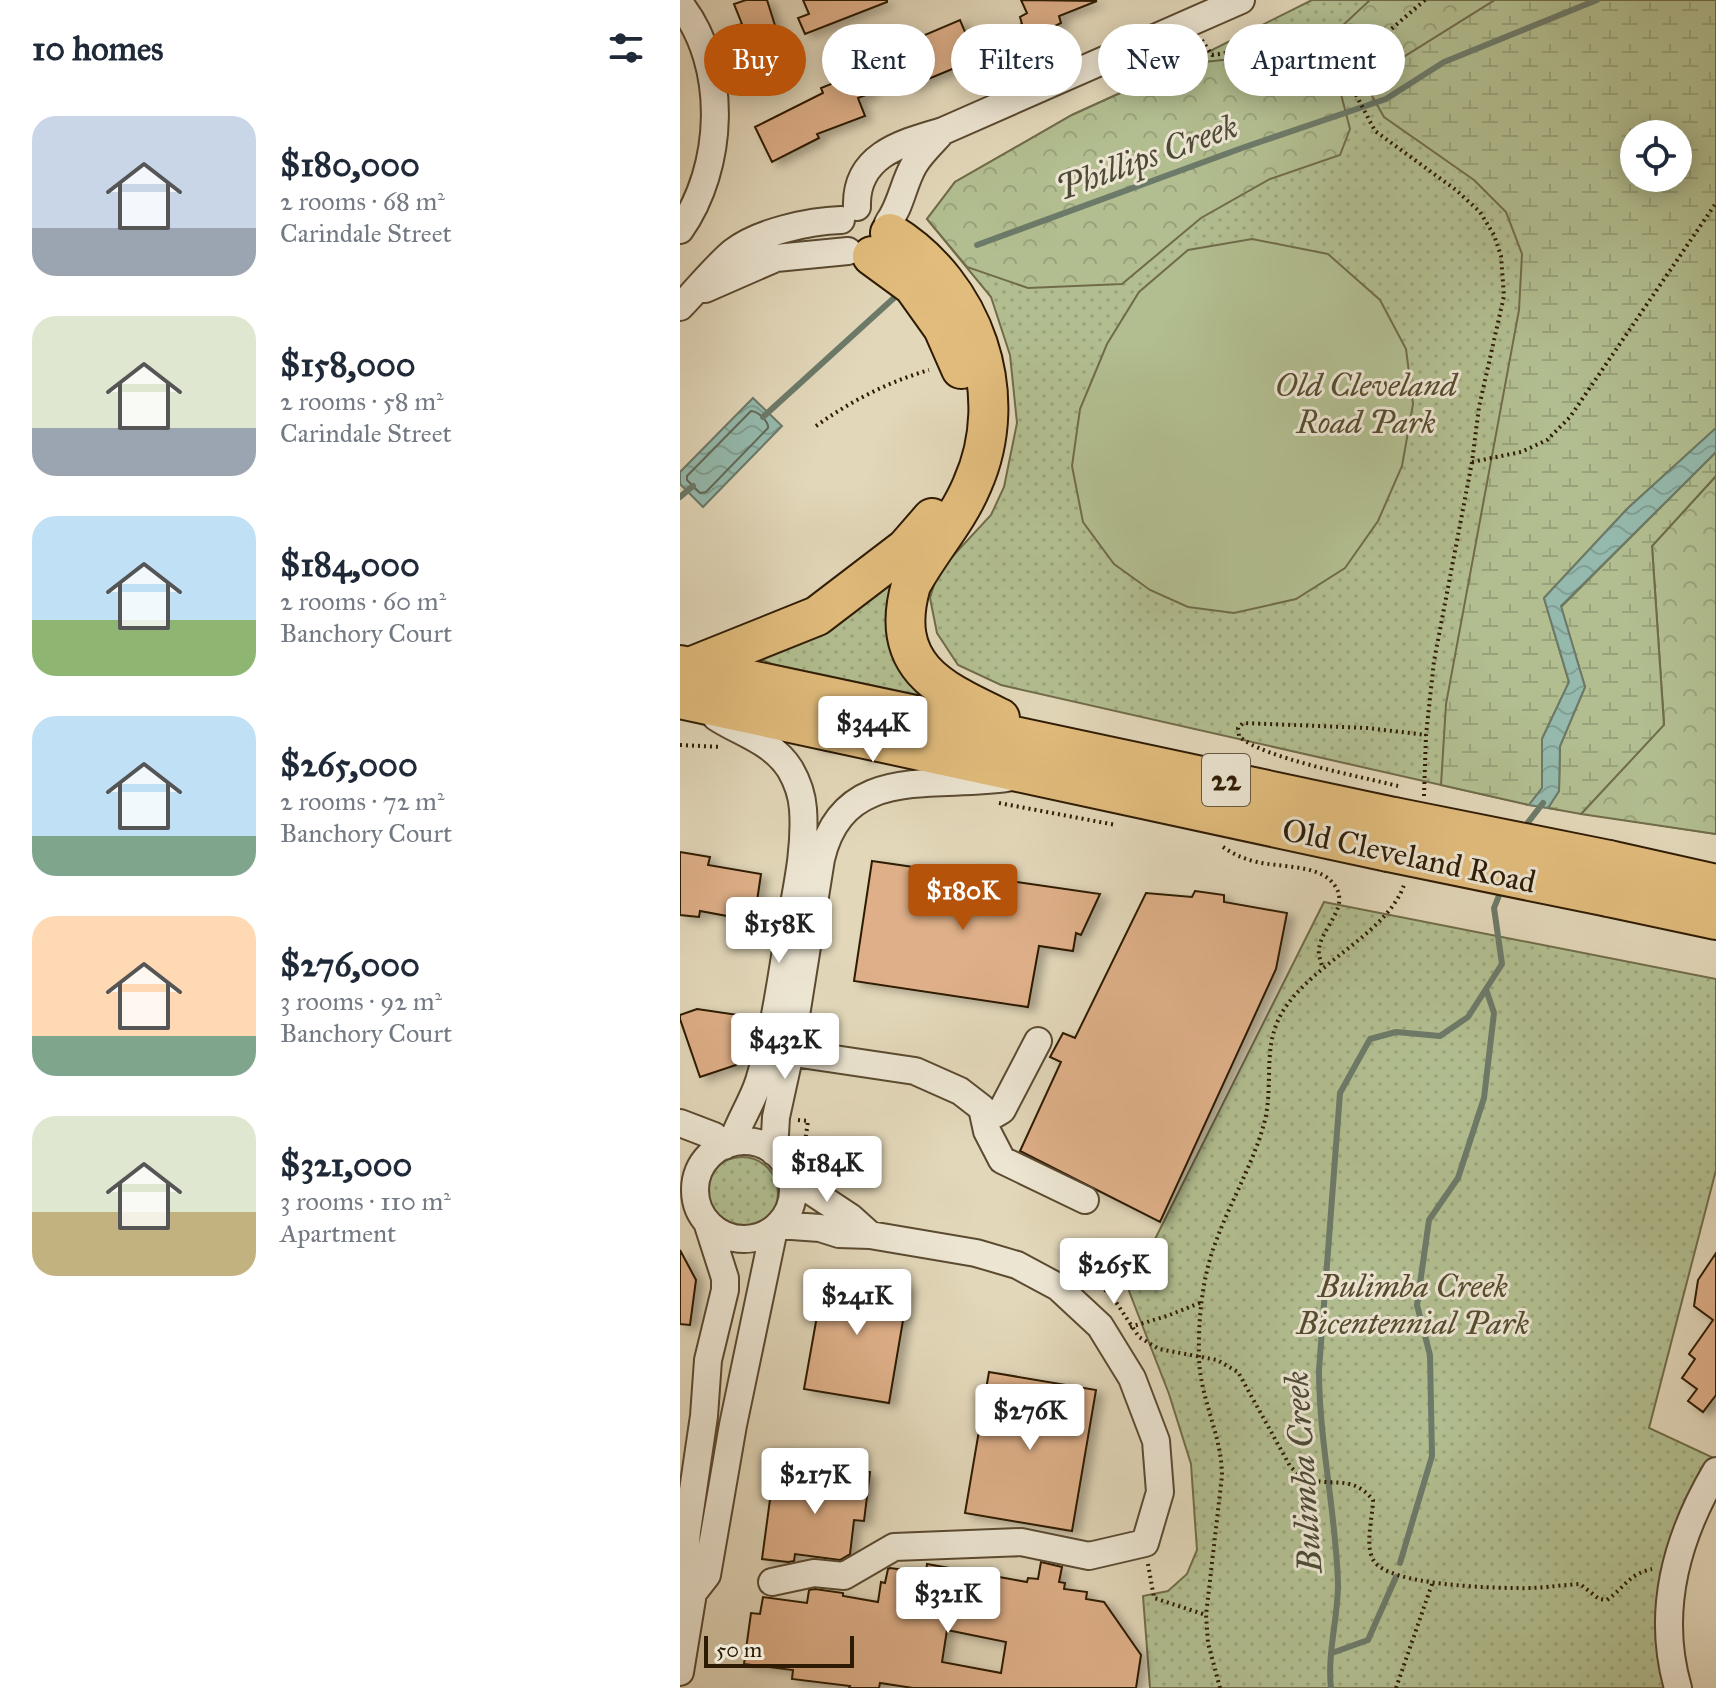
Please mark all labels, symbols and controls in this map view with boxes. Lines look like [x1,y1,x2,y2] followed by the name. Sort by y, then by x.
[704,24,806,96] chip: Buy
[822,24,935,96] chip: Rent
[951,24,1082,96] chip: Filters
[1098,24,1208,96] chip: New
[1224,24,1405,96] chip: Apartment
[604,26,648,70] icon: filters
[32,28,163,69] text: 10 homes
[1051,105,1244,210] water label: Phillips Creek
[1620,120,1692,192] map controls
[1620,120,1692,192] button: locate
[280,144,420,185] text: $180,000
[96,148,192,244] icon: home
[280,185,445,217] text: 2 rooms · 68 m²
[280,217,452,249] text: Carindale Street
[280,344,416,385] text: $158,000
[96,348,192,444] icon: home
[1275,366,1459,442] park label: Old Cleveland Road Park
[280,385,444,417] text: 2 rooms · 58 m²
[280,417,452,449] text: Carindale Street
[280,544,420,585] text: $184,000
[96,548,192,644] icon: home
[280,585,446,617] text: 2 rooms · 60 m²
[280,617,452,649] text: Banchory Court
[817,696,929,764] pin: $344K
[836,706,910,738] text: $344K
[280,744,418,785] text: $265,000
[96,748,192,844] icon: home
[1202,754,1250,806] road number: 22
[280,785,444,817] text: 2 rooms · 72 m²
[1279,810,1539,902] street label: Old Cleveland Road
[280,817,452,849] text: Banchory Court
[907,864,1019,932] pin: $180K
[926,874,1000,906] text: $180K
[723,897,835,965] pin: $158K
[744,907,814,939] text: $158K
[280,944,420,985] text: $276,000
[96,948,192,1044] icon: home
[280,985,442,1017] text: 3 rooms · 92 m²
[729,1013,841,1081] pin: $432K
[280,1017,452,1049] text: Banchory Court
[749,1023,821,1055] text: $432K
[771,1136,883,1204] pin: $184K
[280,1144,412,1185] text: $321,000
[791,1146,863,1178] text: $184K
[96,1148,192,1244] icon: home
[280,1185,451,1217] text: 3 rooms · 110 m²
[280,1217,396,1249] text: Apartment
[1058,1238,1170,1306] pin: $265K
[1078,1248,1150,1280] text: $265K
[1295,1267,1529,1343] park label: Bulimba Creek Bicentennial Park
[801,1269,913,1337] pin: $241K
[821,1279,893,1311] text: $241K
[1276,1370,1331,1576] water label: Bulimba Creek
[974,1384,1086,1452] pin: $276K
[993,1394,1067,1426] text: $276K
[759,1448,871,1516] pin: $217K
[779,1458,851,1490] text: $217K
[892,1567,1004,1635] pin: $321K
[914,1577,982,1609] text: $321K
[704,1632,854,1668] scale bar
[716,1636,762,1663] text: 50 m

